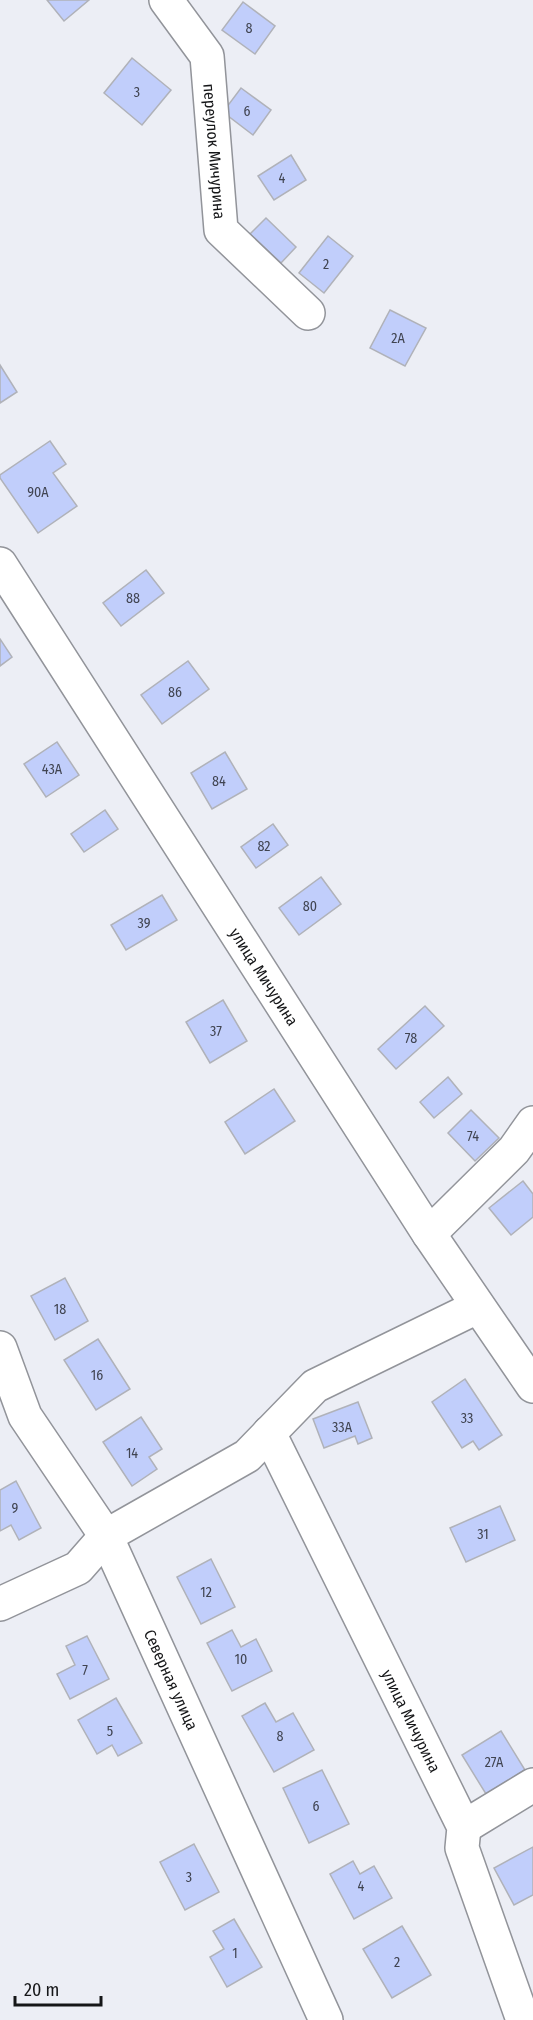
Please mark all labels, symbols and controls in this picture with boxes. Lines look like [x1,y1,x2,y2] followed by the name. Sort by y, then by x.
[246,20,253,37] house number: 8
[199,83,229,220] street label: переулок Мичурина
[134,84,140,101] house number: 3
[244,103,251,120] house number: 6
[279,170,286,187] house number: 4
[323,256,329,273] house number: 2
[391,330,405,347] house number: 2А
[27,484,49,501] house number: 90А
[126,590,140,607] house number: 88
[168,684,182,701] house number: 86
[42,761,63,778] house number: 43А
[212,773,226,790] house number: 84
[257,838,271,855] house number: 82
[303,898,317,915] house number: 80
[138,915,151,932] house number: 39
[225,924,302,1030] street label: улица Мичурина
[210,1023,222,1040] house number: 37
[405,1030,417,1047] house number: 78
[467,1128,479,1145] house number: 74
[54,1301,66,1318] house number: 18
[91,1367,103,1384] house number: 16
[461,1410,473,1427] house number: 33
[332,1419,353,1436] house number: 33А
[126,1445,138,1462] house number: 14
[12,1500,19,1517] house number: 9
[477,1526,489,1543] house number: 31
[200,1584,212,1601] house number: 12
[140,1627,202,1733] street label: Северная улица
[235,1651,247,1668] house number: 10
[82,1662,88,1679] house number: 7
[377,1666,444,1776] street label: улица Мичурина
[107,1723,113,1740] house number: 5
[277,1728,284,1745] house number: 8
[485,1754,504,1771] house number: 27А
[313,1798,320,1815] house number: 6
[186,1869,192,1886] house number: 3
[358,1878,365,1895] house number: 4
[232,1945,238,1962] house number: 1
[394,1954,400,1971] house number: 2
[15,1969,100,2007] scale bar
[24,1979,59,2001] text: 20 m

